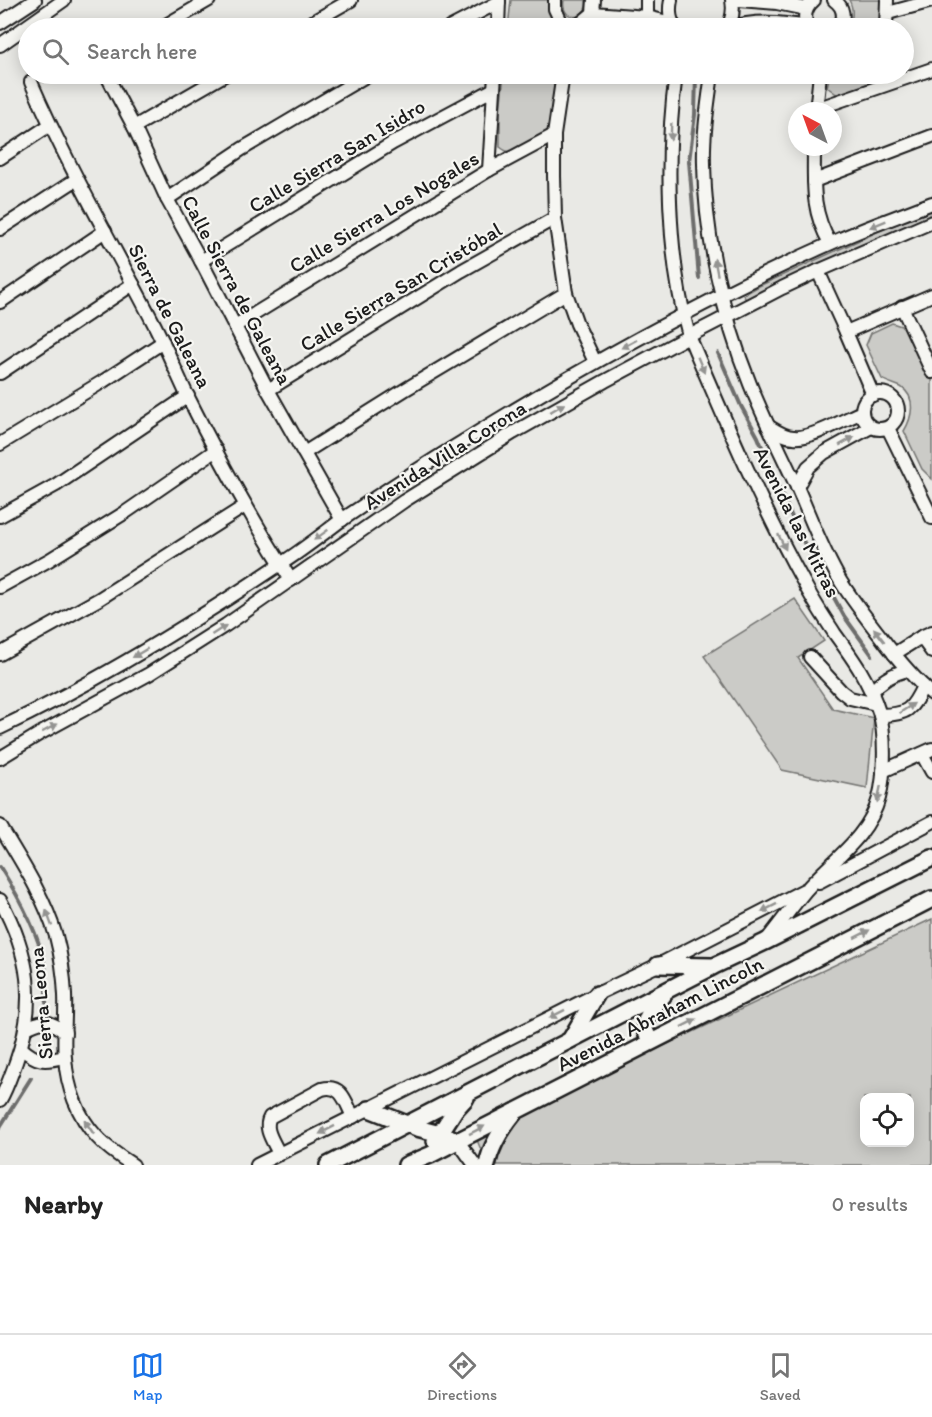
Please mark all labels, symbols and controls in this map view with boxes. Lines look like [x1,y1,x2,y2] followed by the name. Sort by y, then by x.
[18,18,914,84] search box
[39,35,72,68] icon: search
[87,38,197,65] text: Search here
[244,93,429,218] street label: Calle Sierra San Isidro
[788,102,842,156] north arrow
[666,122,675,141] one-way arrow
[284,145,483,278] street label: Calle Sierra Los Nogales
[177,191,298,389] street label: Calle Sierra de Galeana
[295,216,506,357] street label: Calle Sierra San Cristóbal
[868,219,886,229] one-way arrow
[123,239,218,392] street label: Sierra de Galeana
[711,257,720,276] one-way arrow
[620,339,637,349] one-way arrow
[697,356,706,373] one-way arrow
[359,395,531,515] street label: Avenida Villa Corona
[549,403,566,413] one-way arrow
[838,436,855,446] one-way arrow
[749,442,846,601] street label: Avenida las Mitras
[313,529,328,541] one-way arrow
[778,533,787,550] one-way arrow
[211,625,227,636] one-way arrow
[873,627,885,643] one-way arrow
[132,648,148,659] one-way arrow
[898,702,914,714] one-way arrow
[42,723,59,733] one-way arrow
[874,785,883,804] one-way arrow
[761,904,778,913] one-way arrow
[44,909,53,927] one-way arrow
[854,929,871,939] one-way arrow
[23,946,58,1060] street label: Sierra Leona
[552,951,767,1077] street label: Avenida Abraham Lincoln
[548,1009,565,1019] one-way arrow
[680,1018,697,1027] one-way arrow
[860,1093,914,1147] map controls
[860,1093,914,1147] button: locate
[84,1119,95,1135] one-way arrow
[318,1125,335,1135] one-way arrow
[469,1125,486,1135] one-way arrow
[24,1188,103,1220] text: Nearby
[832,1192,908,1216] text: 0 results
[131,1349,164,1404] tab: Map
[427,1349,497,1404] tab: Directions
[760,1349,801,1404] tab: Saved

